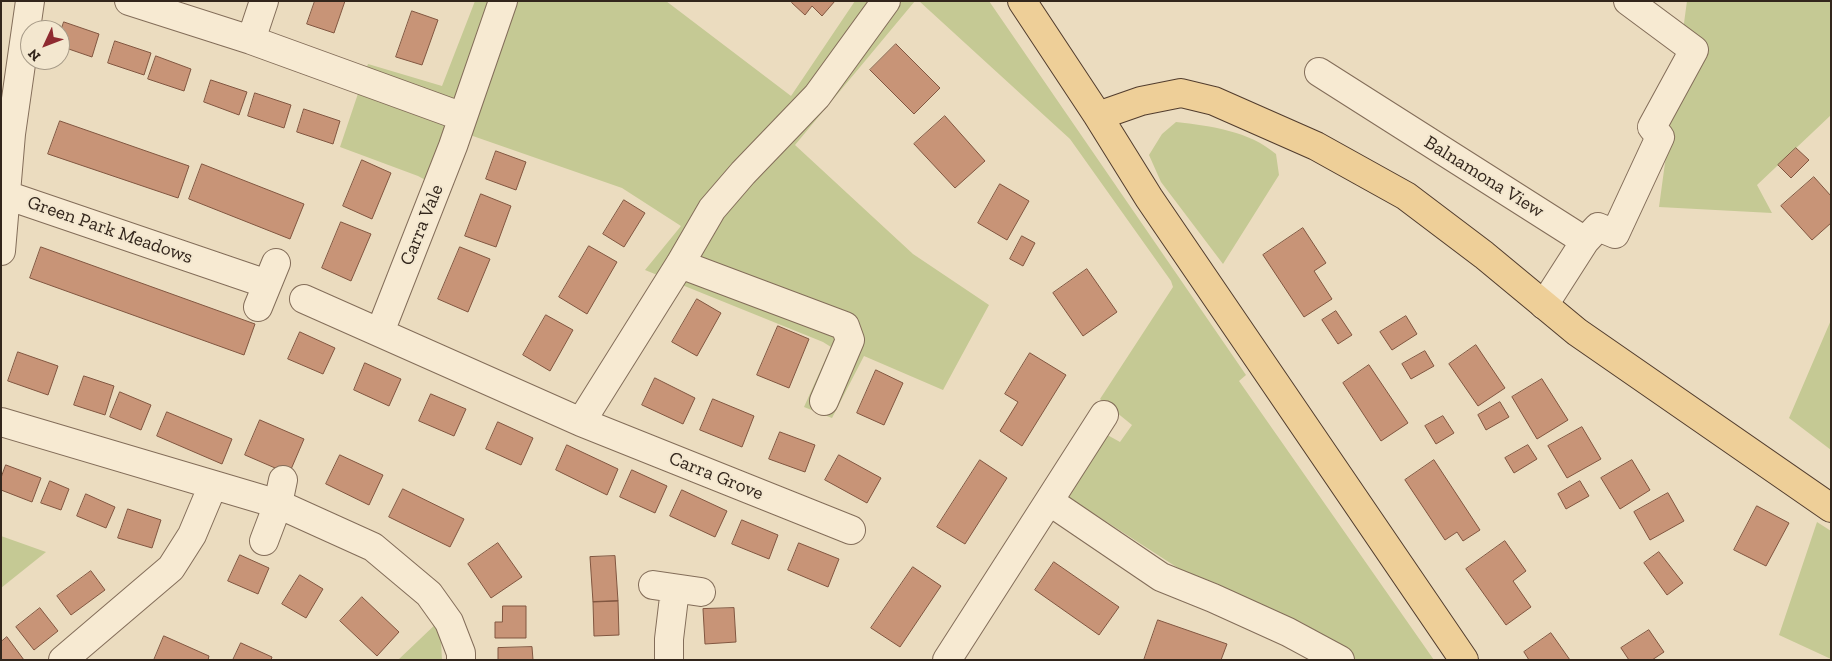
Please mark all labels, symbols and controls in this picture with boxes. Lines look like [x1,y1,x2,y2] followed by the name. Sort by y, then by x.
[20,20,70,70] north arrow
[25,45,44,65] text: N
[1420,131,1548,223] street label: Balnamona View
[395,181,449,269] street label: Carra Vale
[24,191,196,269] street label: Green Park Meadows
[665,447,767,505] street label: Carra Grove

